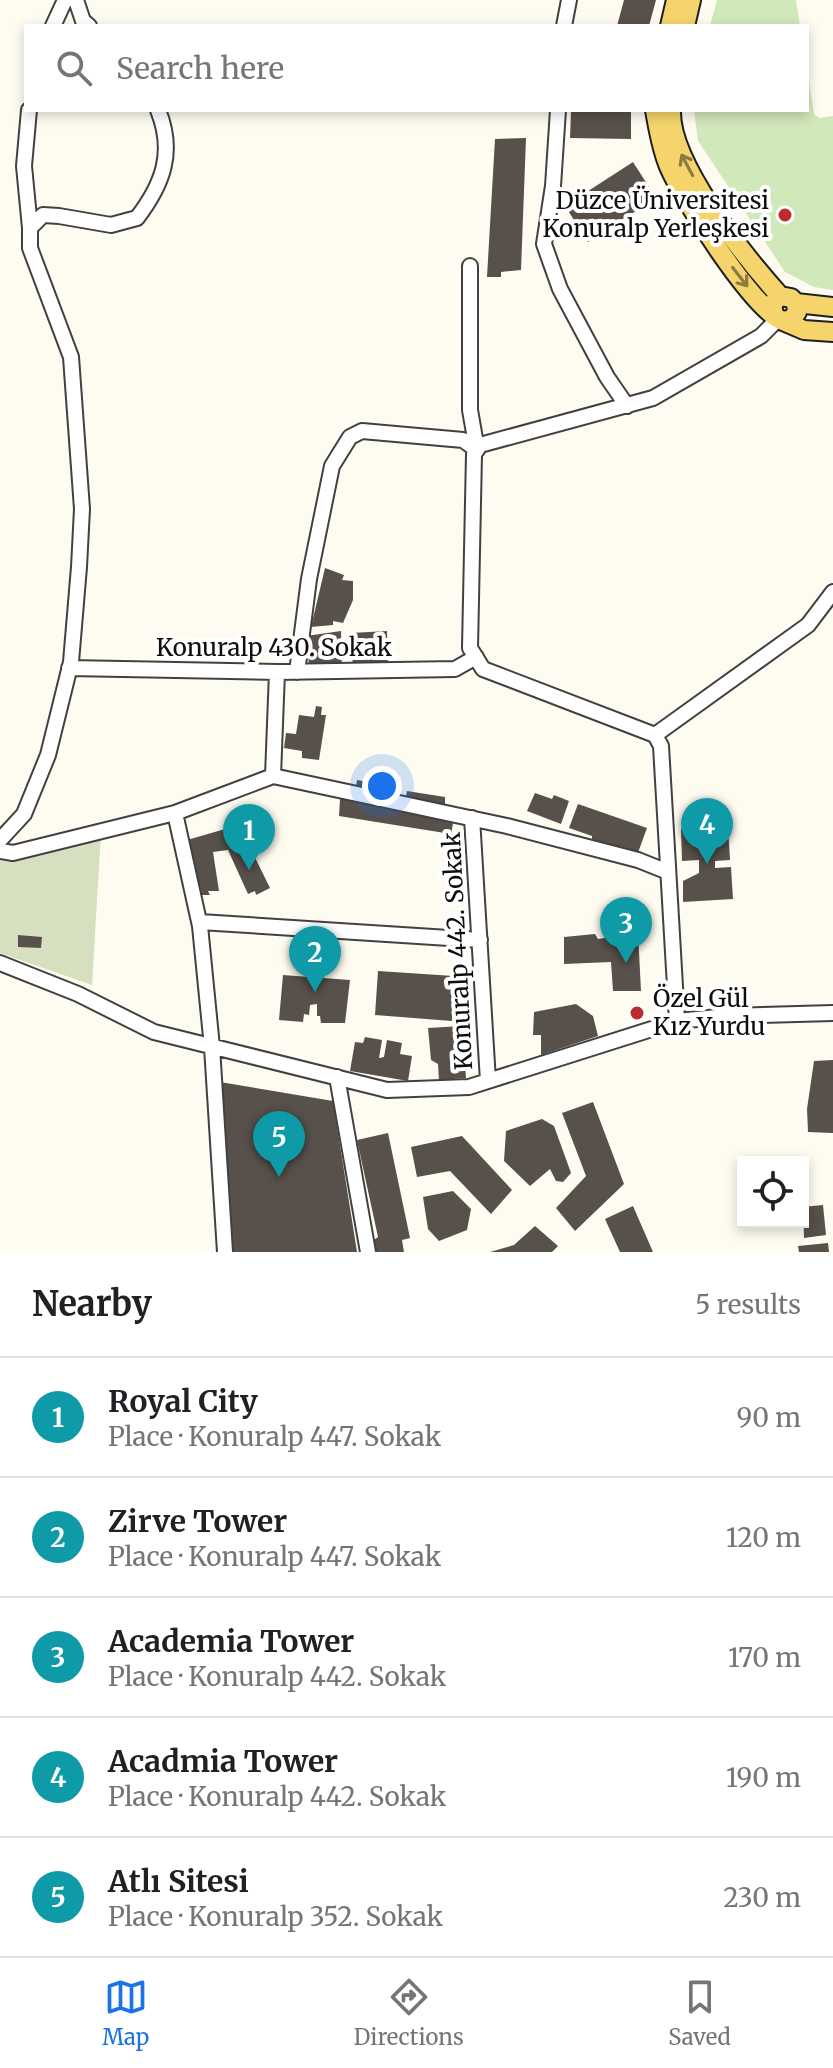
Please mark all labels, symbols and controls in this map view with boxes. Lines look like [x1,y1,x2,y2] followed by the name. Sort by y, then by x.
[24,24,809,112] search box
[52,46,96,90] icon: search
[116,49,284,87] text: Search here
[678,153,694,177] one-way arrow
[542,185,769,244] place label: Düzce Üniversitesi Konuralp Yerleşkesi
[776,206,794,224] marker: Düzce Üniversitesi Konuralp Yerleşkesi
[732,266,749,287] one-way arrow
[156,632,393,663] street label: Konuralp 430. Sokak
[362,766,402,806] your location
[681,798,733,864] pin: 4
[223,804,275,870] pin: 1
[436,831,479,1071] street label: Konuralp 442. Sokak
[600,897,652,963] pin: 3
[289,926,341,992] pin: 2
[653,983,765,1042] place label: Özel Gül Kız Yurdu
[628,1004,646,1022] marker: Özel Gül Kız Yurdu
[253,1111,305,1177] pin: 5
[737,1156,809,1228] map controls
[737,1156,809,1228] button: locate
[32,1283,152,1325] text: Nearby
[695,1288,801,1321] text: 5 results
[108,1382,258,1420] text: Royal City
[52,1401,64,1434] text: 1
[737,1401,801,1434] text: 90 m
[108,1420,441,1453] text: Place · Konuralp 447. Sokak
[108,1502,287,1540] text: Zirve Tower
[50,1521,66,1554] text: 2
[726,1521,801,1554] text: 120 m
[108,1540,441,1573] text: Place · Konuralp 447. Sokak
[108,1622,354,1660] text: Academia Tower
[51,1641,65,1674] text: 3
[728,1641,801,1674] text: 170 m
[108,1660,446,1693] text: Place · Konuralp 442. Sokak
[108,1742,338,1780] text: Acadmia Tower
[50,1761,66,1794] text: 4
[726,1761,801,1794] text: 190 m
[108,1780,446,1813] text: Place · Konuralp 442. Sokak
[108,1862,249,1900] text: Atlı Sitesi
[50,1881,66,1914] text: 5
[723,1881,801,1914] text: 230 m
[108,1900,443,1933] text: Place · Konuralp 352. Sokak
[102,1975,149,2051] tab: Map
[354,1975,464,2051] tab: Directions
[668,1975,731,2051] tab: Saved

